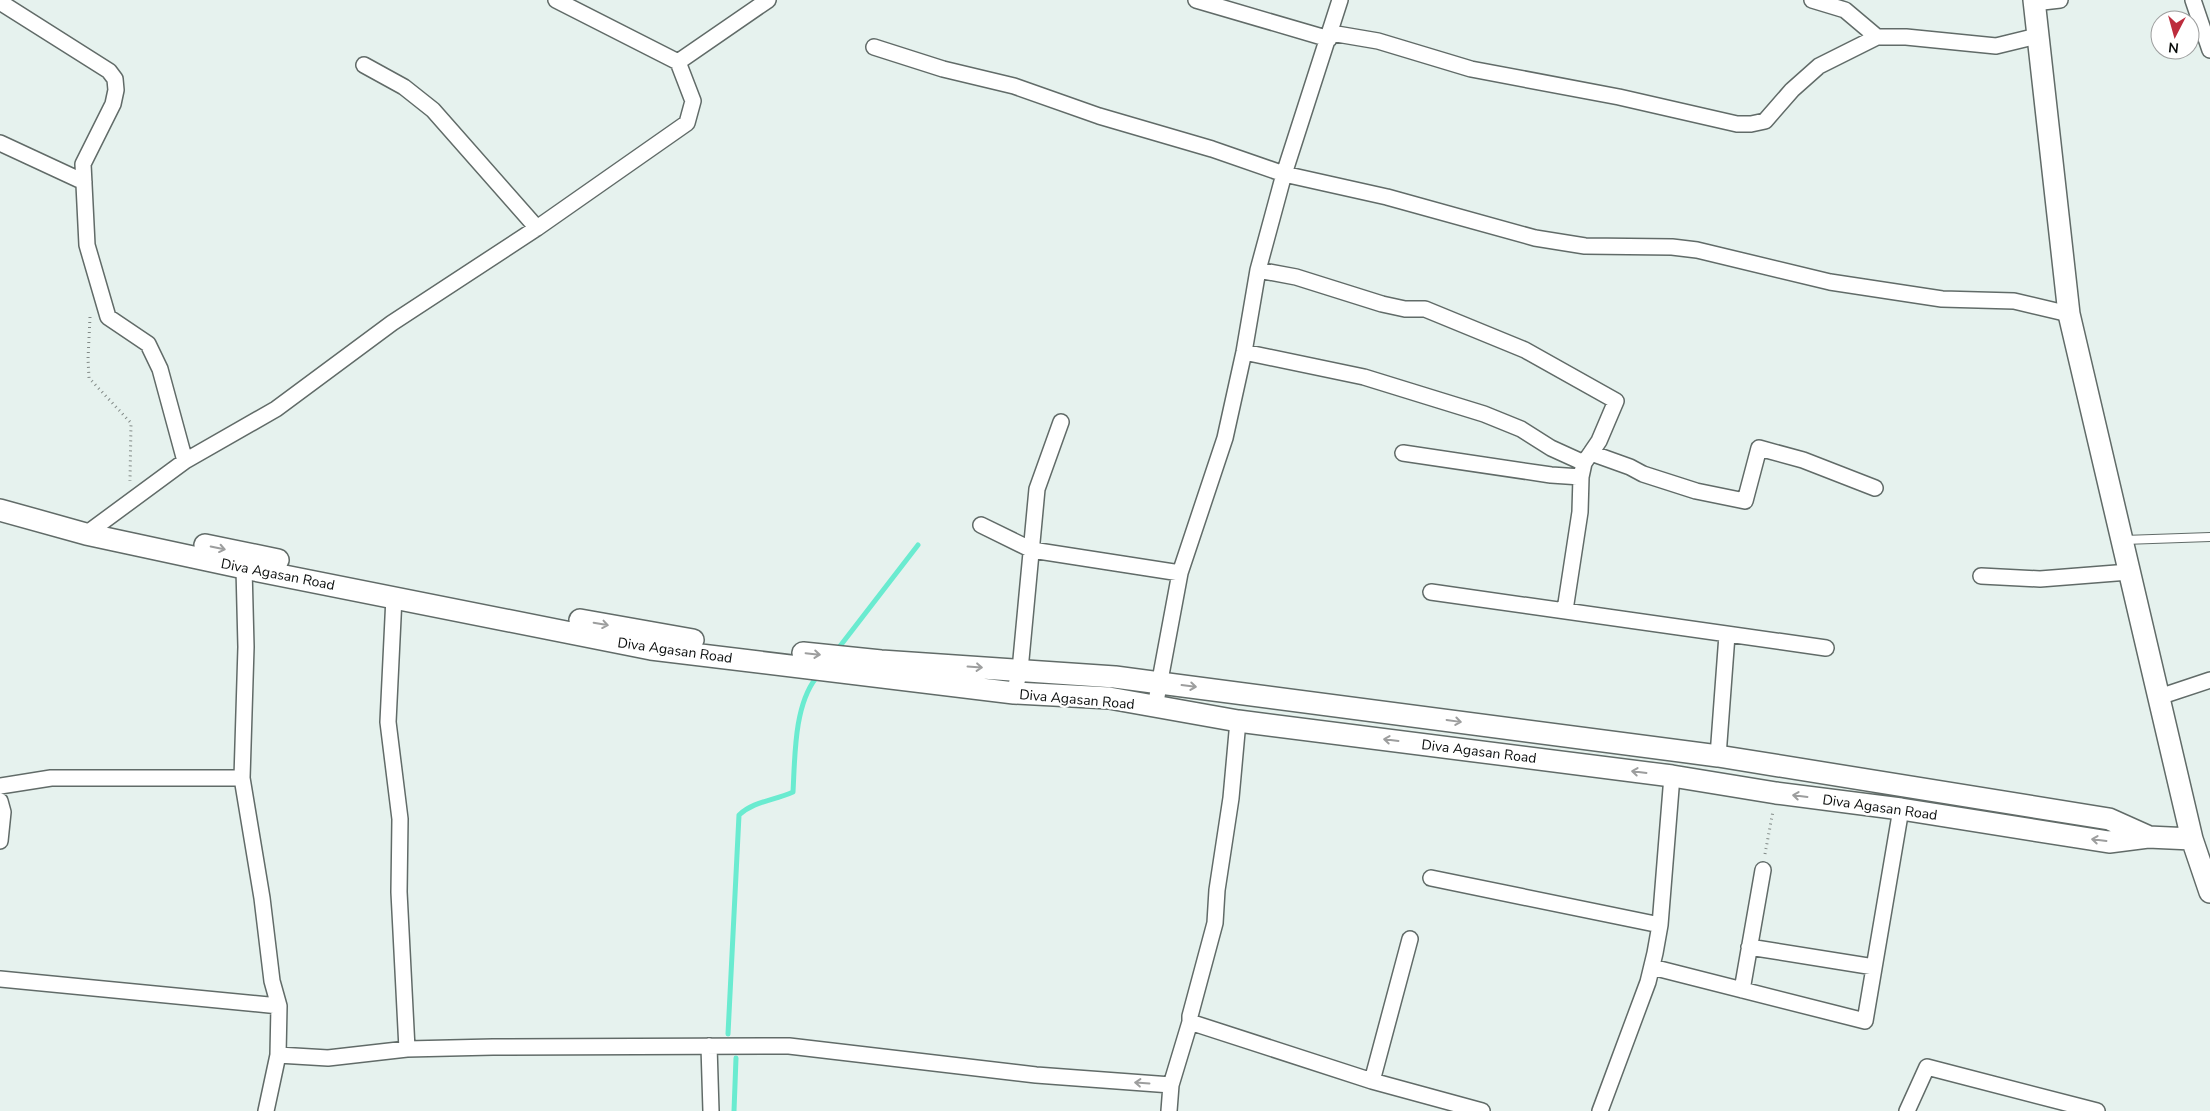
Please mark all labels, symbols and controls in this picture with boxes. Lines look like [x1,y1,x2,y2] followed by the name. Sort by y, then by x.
[2150,10,2200,60] north arrow
[2167,37,2180,57] text: N
[210,543,226,553] one-way arrow
[219,554,337,595] street label: Diva Agasan Road
[592,619,608,629] one-way arrow
[616,633,734,668] street label: Diva Agasan Road
[805,649,821,659] one-way arrow
[967,663,983,672] one-way arrow
[1181,681,1197,691] one-way arrow
[1018,685,1135,714] street label: Diva Agasan Road
[1446,716,1462,726] one-way arrow
[1384,735,1400,745] one-way arrow
[1420,735,1538,768] street label: Diva Agasan Road
[1632,766,1648,776] one-way arrow
[1821,790,1939,825] street label: Diva Agasan Road
[1792,791,1808,801] one-way arrow
[2092,835,2108,845] one-way arrow
[1134,1078,1150,1087] one-way arrow

